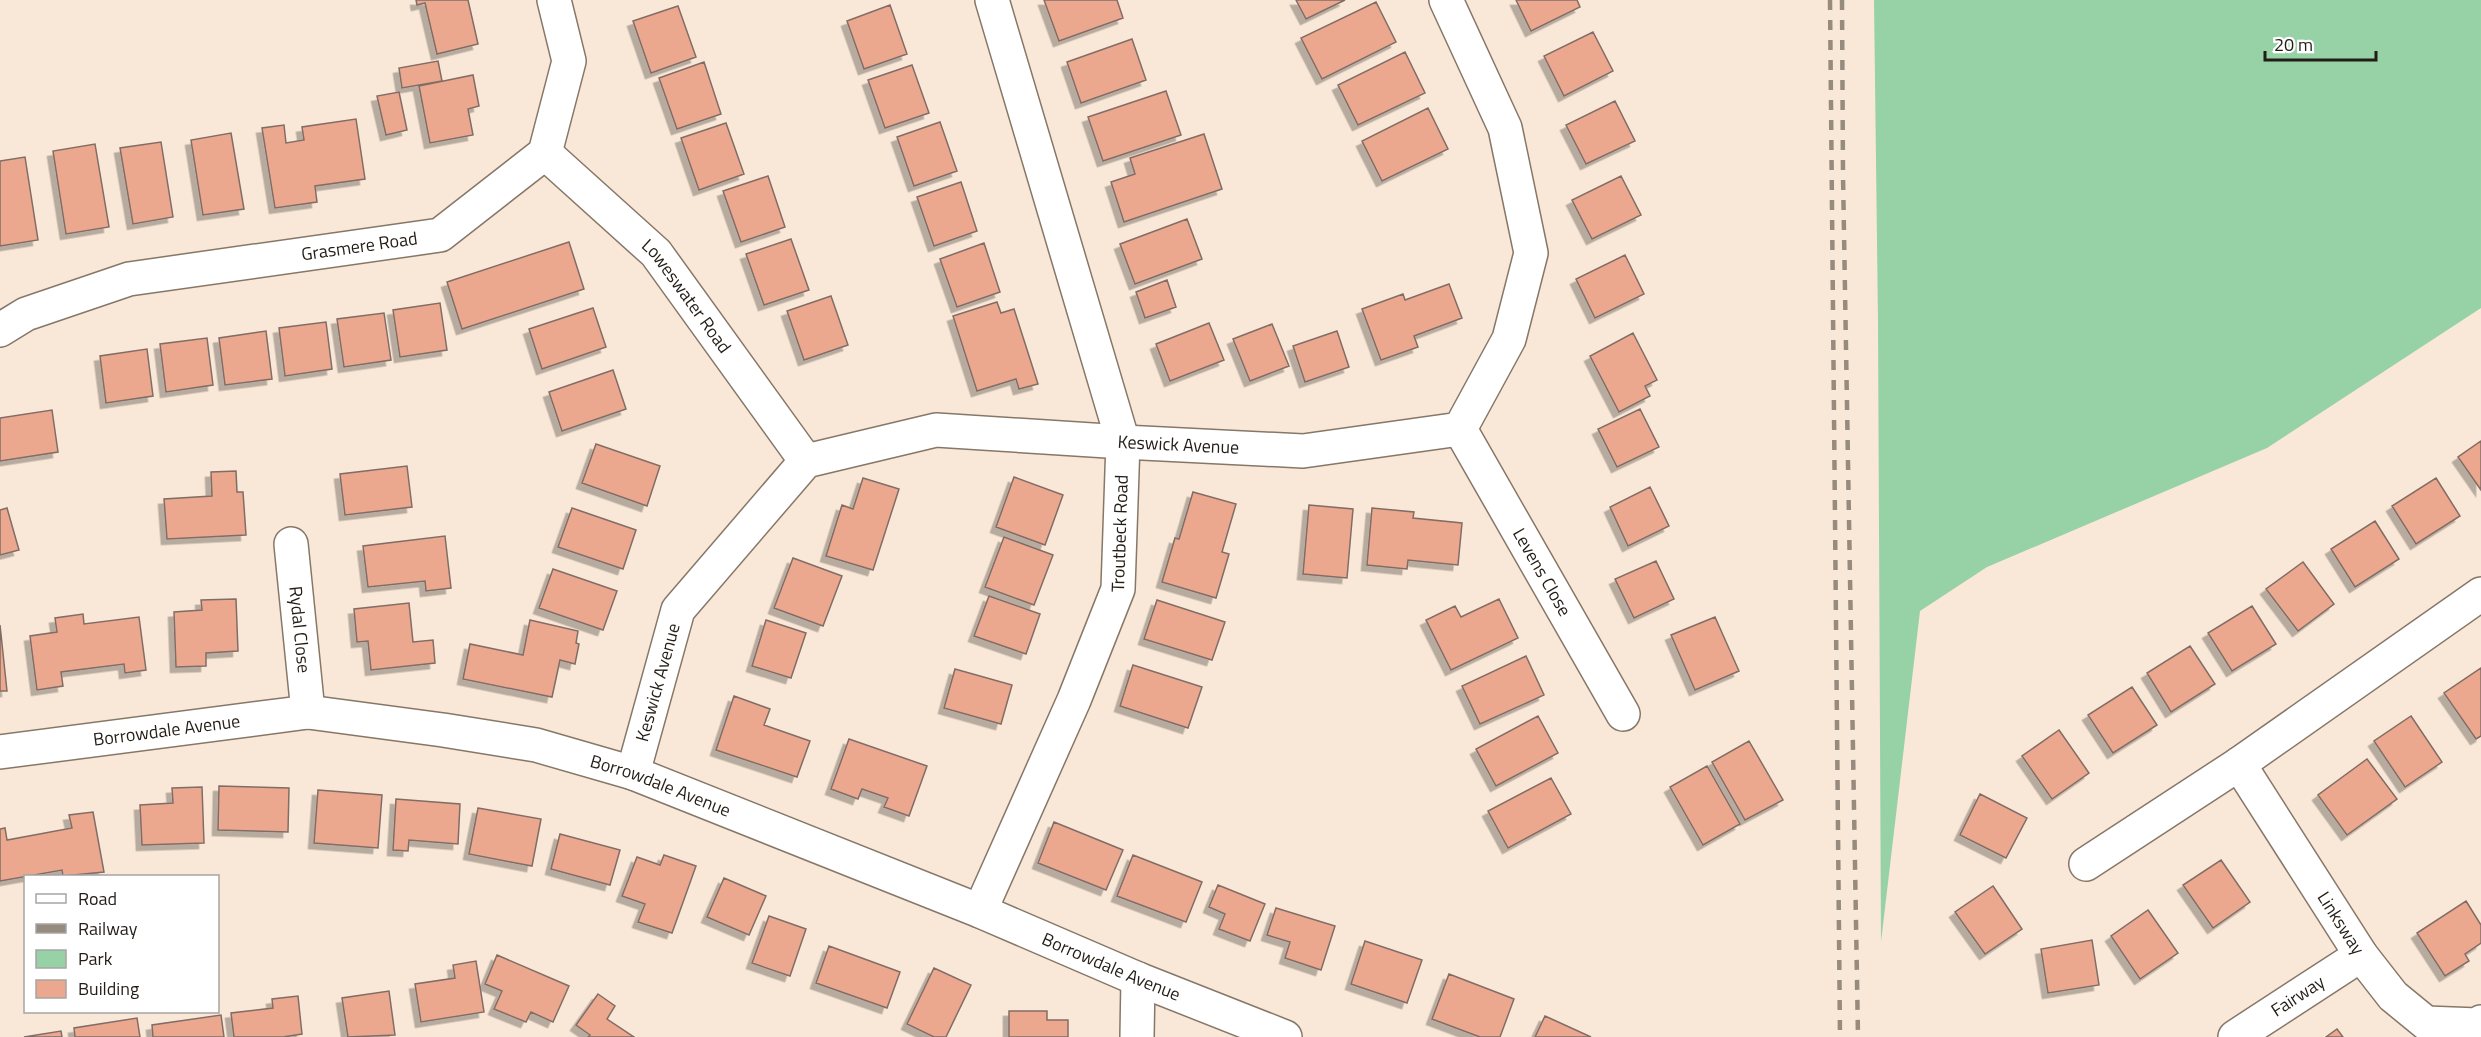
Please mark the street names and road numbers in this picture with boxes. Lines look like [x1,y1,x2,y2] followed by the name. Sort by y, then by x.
[299,224,419,267] street label: Grasmere Road
[636,232,738,359] street label: Loweswater Road
[1117,428,1240,461] street label: Keswick Avenue
[1104,474,1135,593] street label: Troutbeck Road
[1506,523,1578,621] street label: Levens Close
[282,585,318,674] street label: Rydal Close
[628,620,687,745] street label: Keswick Avenue
[91,707,242,753] street label: Borrowdale Avenue
[587,747,735,824] street label: Borrowdale Avenue
[2311,886,2372,960] street label: Linksway
[1038,925,1185,1007] street label: Borrowdale Avenue
[2265,968,2330,1023] street label: Fairway

